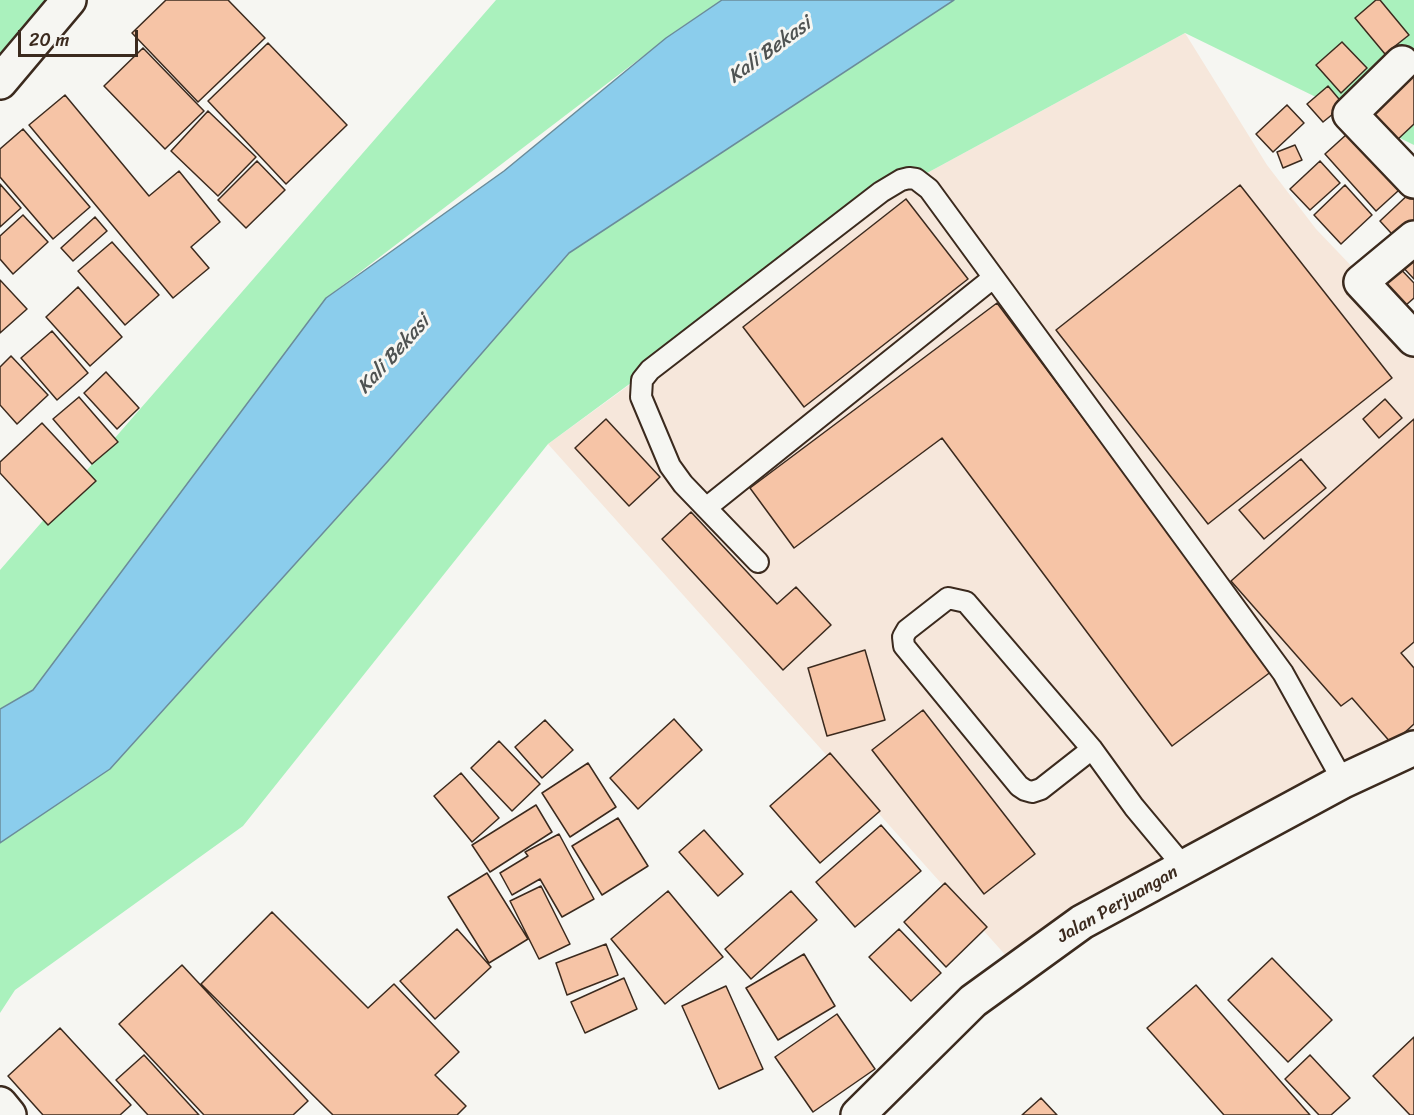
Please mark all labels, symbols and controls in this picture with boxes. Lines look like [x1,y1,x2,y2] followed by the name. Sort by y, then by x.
[724,13,816,89] water label: Kali Bekasi
[21,18,141,56] scale bar
[29,24,69,56] text: 20 m
[353,311,435,399] water label: Kali Bekasi
[1054,862,1182,948] street label: Jalan Perjuangan

